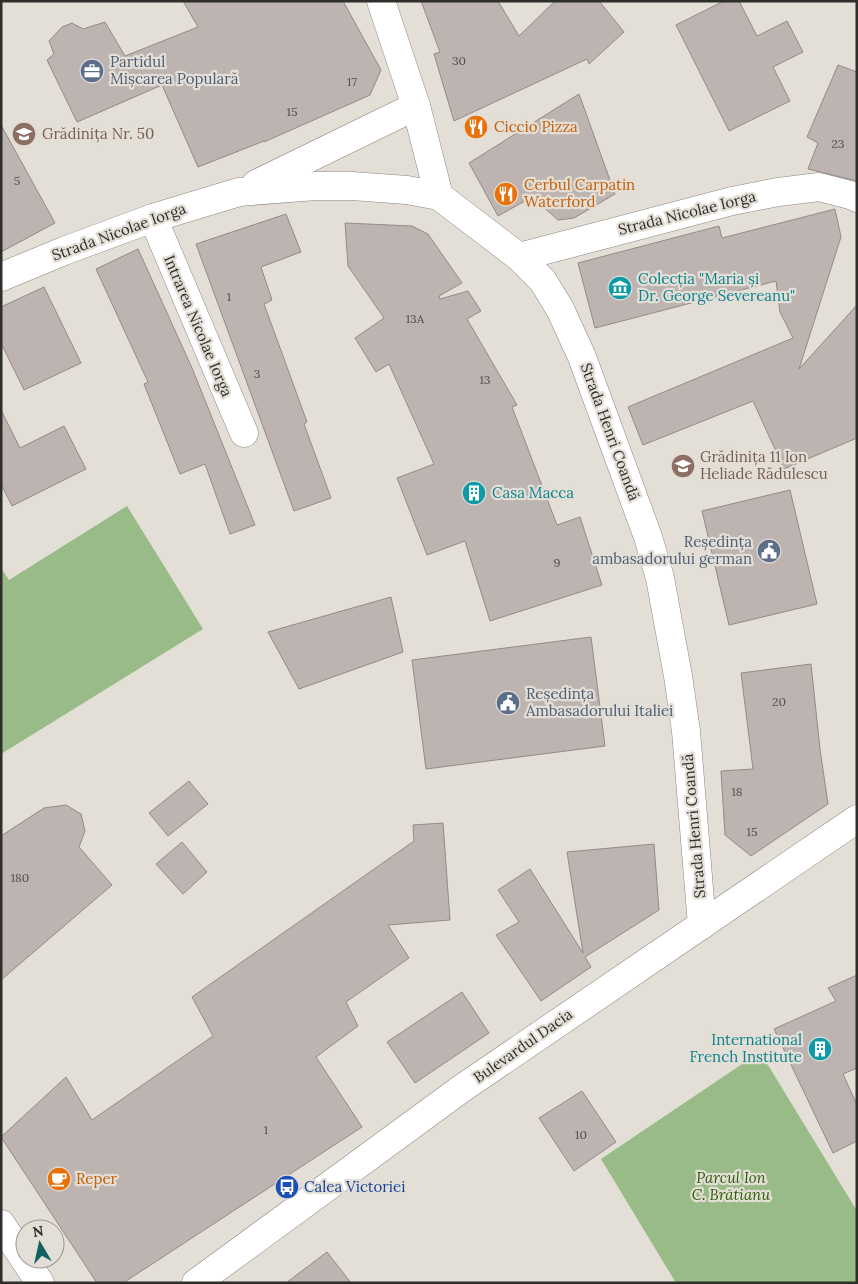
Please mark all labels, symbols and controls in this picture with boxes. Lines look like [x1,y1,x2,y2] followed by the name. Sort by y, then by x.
[110,52,239,88] place label: Partidul Mișcarea Populară
[452,53,466,68] house number: 30
[79,58,105,84] office icon: Partidul Mișcarea Populară
[347,74,357,89] house number: 17
[287,104,297,119] house number: 15
[463,114,489,140] restaurant icon: Ciccio Pizza
[494,117,578,136] place label: Ciccio Pizza
[11,121,37,147] school or university icon: Grădinița Nr. 50
[42,124,154,143] place label: Grădinița Nr. 50
[832,136,845,151] house number: 23
[14,173,20,188] house number: 5
[524,175,635,211] place label: Cerbul Carpatin Waterford
[493,181,519,207] restaurant icon: Cerbul Carpatin Waterford
[616,186,758,239] street label: Strada Nicolae Iorga
[49,198,189,265] street label: Strada Nicolae Iorga
[160,252,237,400] street label: Intrarea Nicolae Iorga
[638,269,795,305] place label: Colecția "Maria și Dr. George Severeanu"
[607,275,633,301] museum icon: Colecția "Maria și Dr. George Severeanu"
[227,289,231,304] house number: 1
[406,311,425,326] house number: 13A
[577,360,644,503] street label: Strada Henri Coandă
[254,366,261,381] house number: 3
[479,372,491,387] house number: 13
[700,447,828,483] place label: Grădinița 11 Ion Heliade Rădulescu
[670,453,696,479] school or university icon: Grădinița 11 Ion Heliade Rădulescu
[461,480,487,506] building icon: Casa Macca
[492,483,574,502] place label: Casa Macca
[592,532,752,568] place label: Reședința ambasadorului german
[756,538,782,564] public building icon: Reședința ambasadorului german
[554,555,561,570] house number: 9
[525,684,673,720] place label: Reședința Ambasadorului Italiei
[495,690,521,716] public building icon: Reședința Ambasadorului Italiei
[772,694,786,709] house number: 20
[678,753,709,899] street label: Strada Henri Coandă
[731,784,743,799] house number: 18
[747,824,757,839] house number: 15
[11,870,29,885] house number: 180
[470,1004,576,1087] street label: Bulevardul Dacia
[689,1030,802,1066] place label: International French Institute
[807,1036,833,1062] building icon: International French Institute
[264,1122,268,1137] house number: 1
[575,1127,587,1142] house number: 10
[46,1166,72,1192] cafe icon: Reper
[692,1168,770,1204] park label: Parcul Ion C. Brătianu
[76,1169,118,1188] place label: Reper
[274,1174,300,1200] bus stop icon: Calea Victoriei
[304,1177,405,1196] place label: Calea Victoriei
[15,1219,65,1269] north arrow
[31,1221,45,1241] text: N

